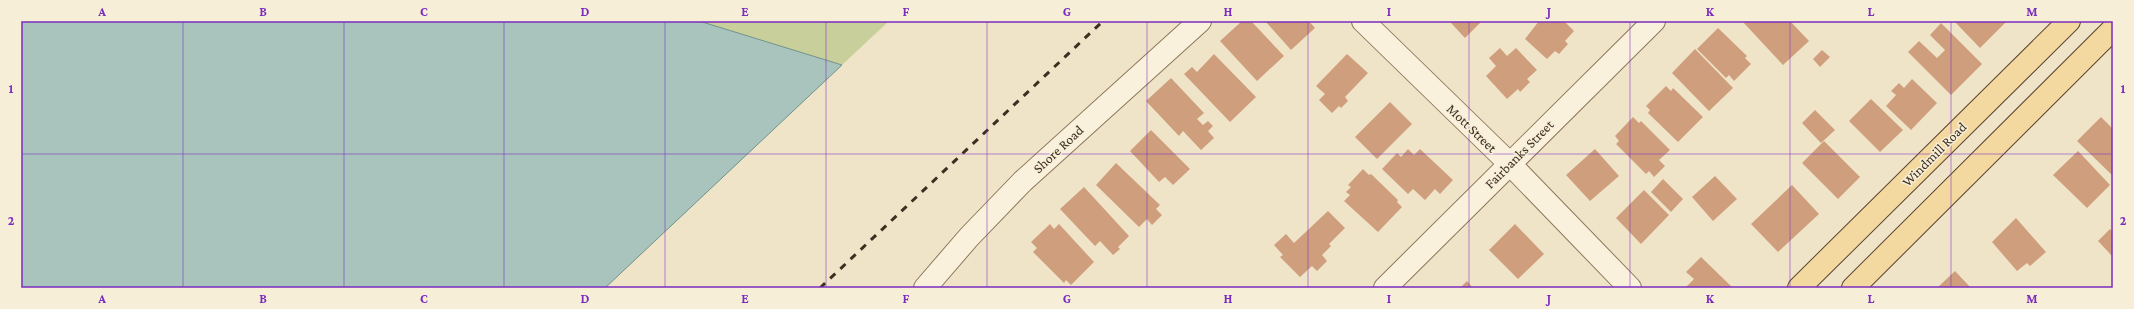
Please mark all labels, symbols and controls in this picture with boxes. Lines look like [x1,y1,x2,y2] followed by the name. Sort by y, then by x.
[97,4,106,19] text: A
[259,4,267,19] text: B
[420,4,428,19] text: C
[581,4,590,19] text: D
[741,4,749,19] text: E
[903,4,910,19] text: F
[1063,4,1071,19] text: G
[1224,4,1233,19] text: H
[1387,4,1391,19] text: I
[1545,4,1551,19] text: J
[1706,4,1715,19] text: K
[1868,4,1875,19] text: L
[2026,4,2038,19] text: M
[9,81,14,96] text: 1
[2121,81,2126,96] text: 1
[1444,100,1501,156] street label: Mott Street
[1481,116,1557,192] street label: Fairbanks Street
[1898,118,1970,190] street label: Windmill Road
[1030,121,1087,176] street label: Shore Road
[8,213,15,228] text: 2
[2120,213,2127,228] text: 2
[97,291,106,306] text: A
[259,291,267,306] text: B
[420,291,428,306] text: C
[581,291,590,306] text: D
[741,291,749,306] text: E
[903,291,910,306] text: F
[1063,291,1071,306] text: G
[1224,291,1233,306] text: H
[1387,291,1391,306] text: I
[1545,291,1551,306] text: J
[1706,291,1715,306] text: K
[1868,291,1875,306] text: L
[2026,291,2038,306] text: M

